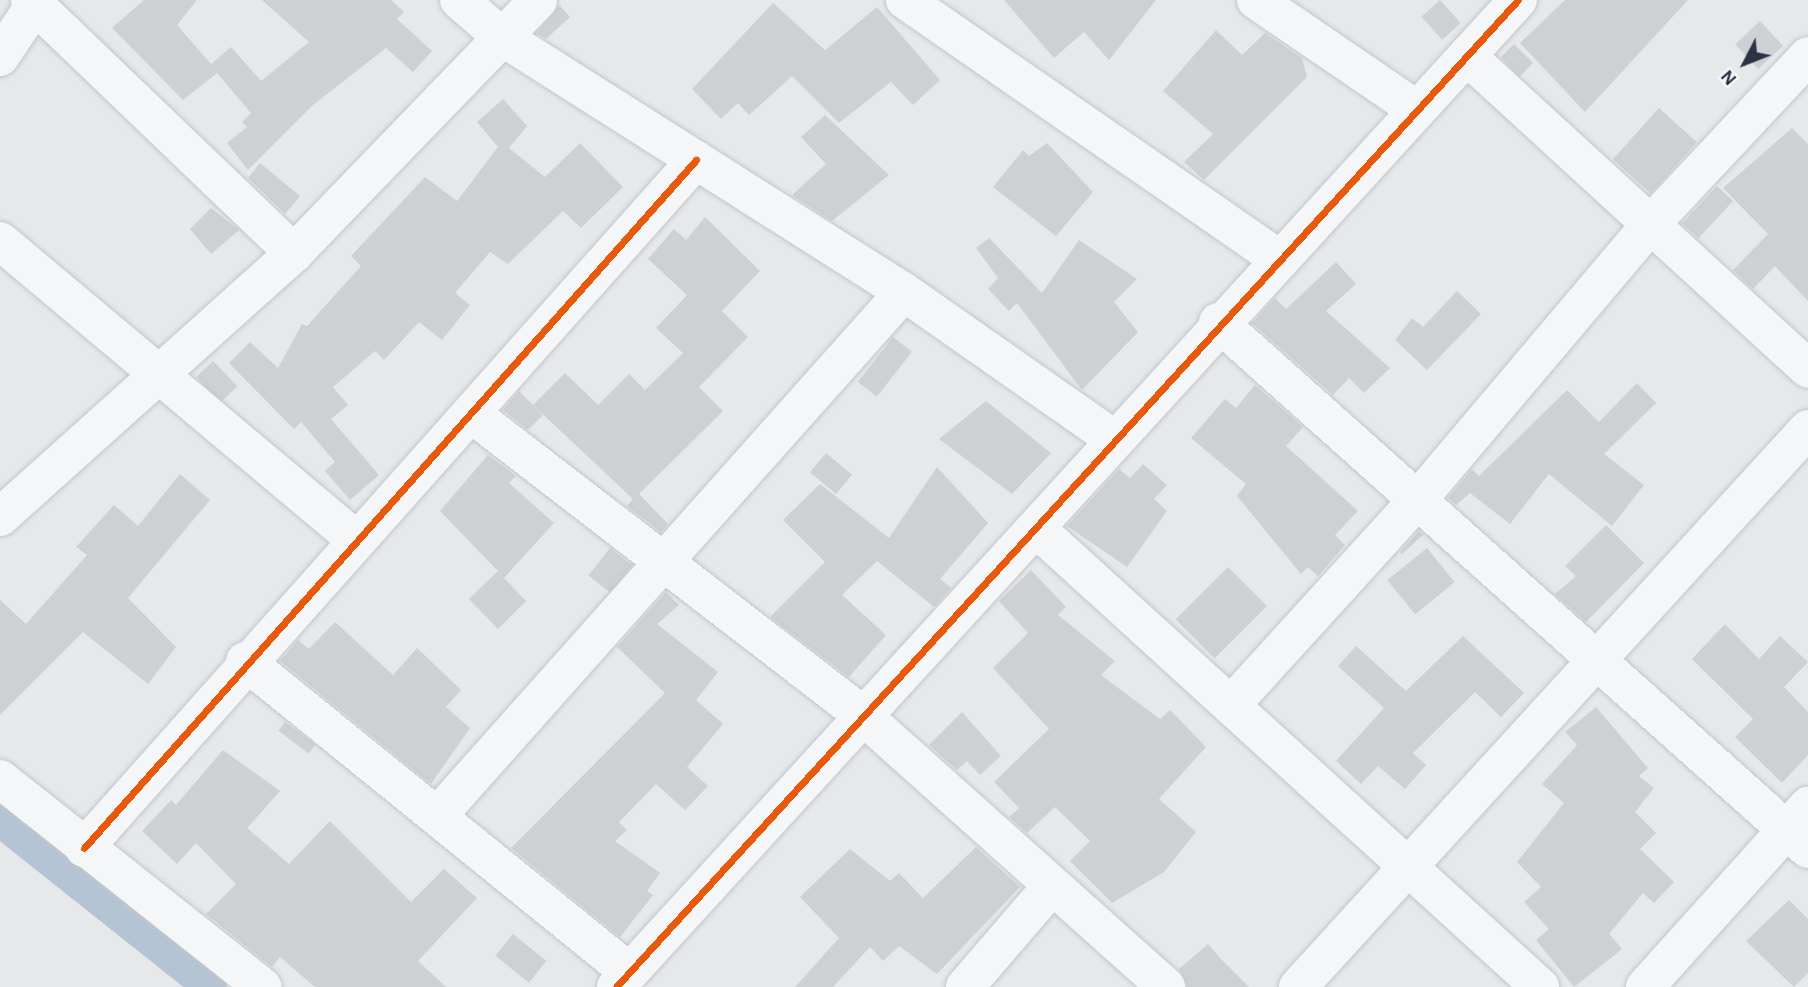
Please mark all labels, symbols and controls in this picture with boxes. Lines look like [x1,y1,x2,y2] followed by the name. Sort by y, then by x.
[1710,28,1780,98] north arrow
[1718,66,1741,89] text: N

